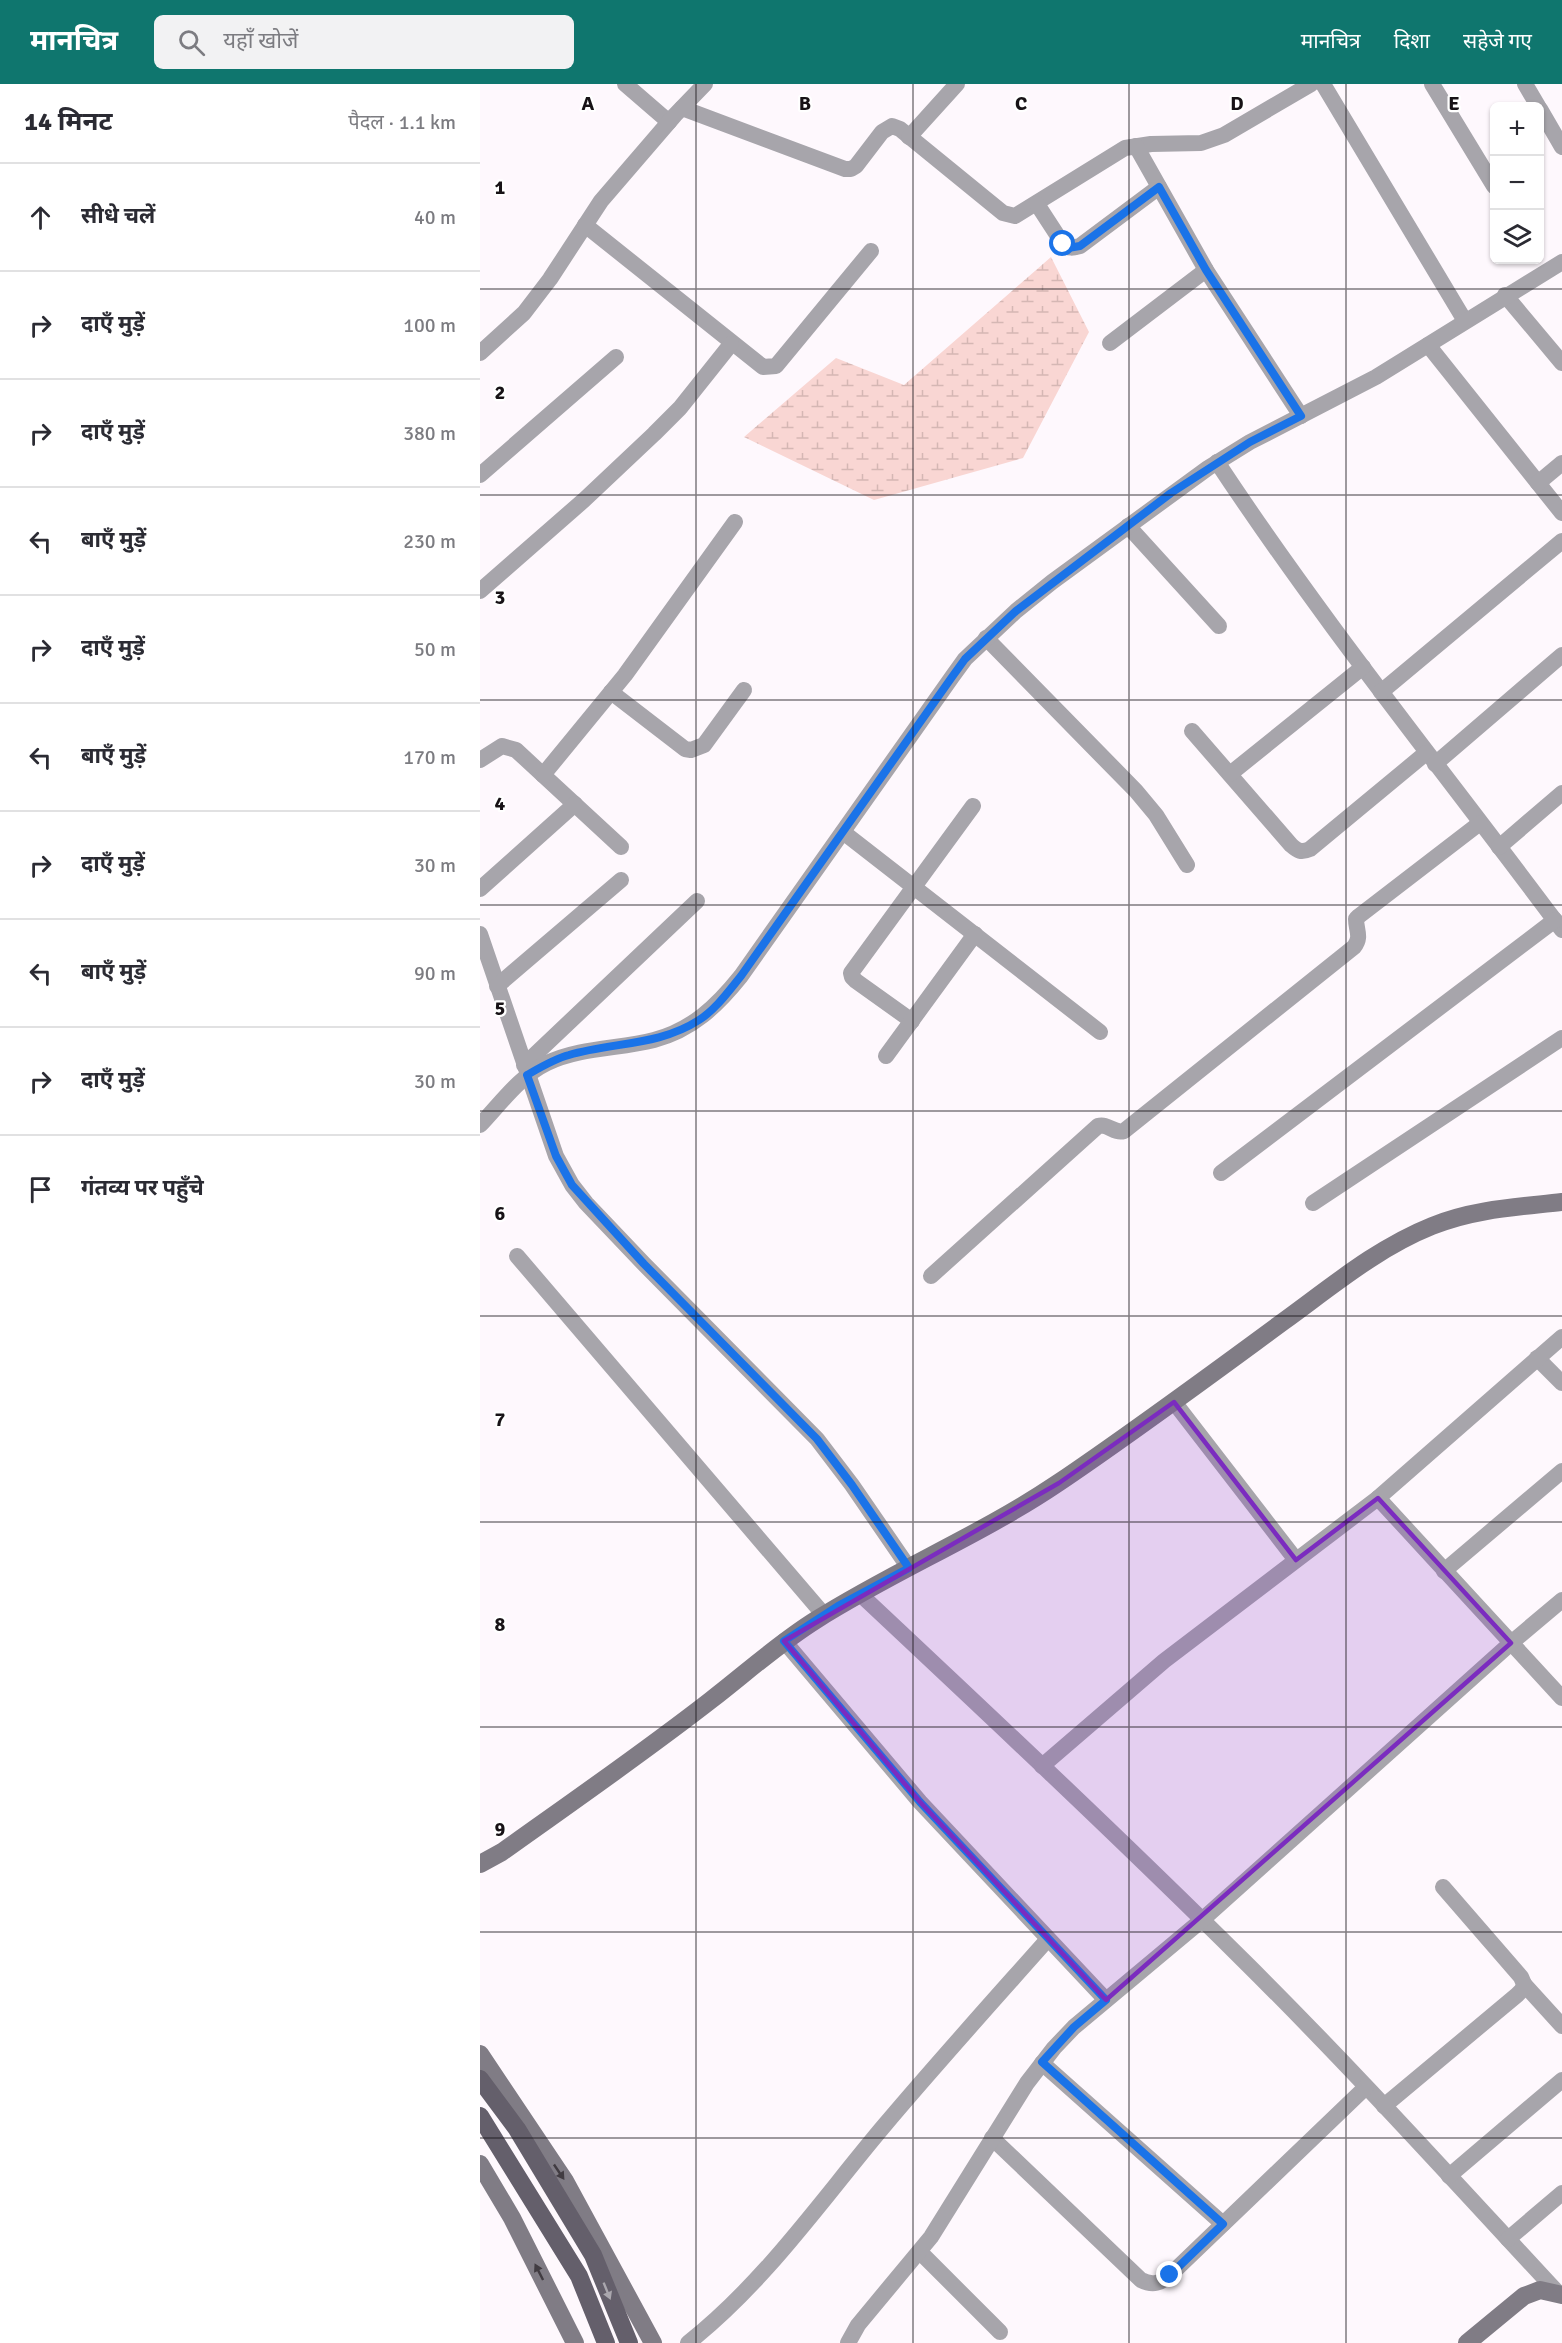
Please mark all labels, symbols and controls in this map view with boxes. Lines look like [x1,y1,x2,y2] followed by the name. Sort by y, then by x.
[154,15,574,69] search box
[30,24,118,58] text: मानचित्र
[175,26,208,59] icon: search
[223,27,298,54] text: यहाँ खोजें
[1301,28,1361,54] text: मानचित्र
[1394,28,1430,54] text: दिशा
[1463,28,1532,54] text: सहेजे गए
[582,91,595,116] text: A
[799,91,811,116] text: B
[1015,91,1027,116] text: C
[1230,91,1244,116] text: D
[1448,91,1460,116] text: E
[1490,102,1544,264] map controls
[1490,102,1544,156] button: +
[24,106,112,138] text: 14 मिनट
[348,110,456,135] text: पैदल · 1.1 km
[1490,156,1544,210] button: −
[495,175,506,200] text: 1
[24,201,57,234] icon: ahead
[81,202,155,229] text: सीधे चलें
[414,205,456,230] text: 40 m
[1490,210,1544,264] button: layers
[1049,230,1075,256] route start
[24,309,57,342] icon: right
[81,310,145,337] text: दाएँ मुड़ें
[403,313,456,338] text: 100 m
[495,380,505,405] text: 2
[24,417,57,450] icon: right
[81,418,145,445] text: दाएँ मुड़ें
[403,421,456,446] text: 380 m
[24,525,57,558] icon: left
[81,526,146,553] text: बाएँ मुड़ें
[403,529,456,554] text: 230 m
[495,585,505,610] text: 3
[24,633,57,666] icon: right
[81,634,145,661] text: दाएँ मुड़ें
[414,637,456,662] text: 50 m
[24,741,57,774] icon: left
[81,742,146,769] text: बाएँ मुड़ें
[403,745,456,770] text: 170 m
[495,791,506,816] text: 4
[24,849,57,882] icon: right
[81,850,145,877] text: दाएँ मुड़ें
[414,853,456,878] text: 30 m
[24,957,57,990] icon: left
[81,958,146,985] text: बाएँ मुड़ें
[414,961,456,986] text: 90 m
[495,996,505,1021] text: 5
[24,1065,57,1098] icon: right
[81,1066,145,1093] text: दाएँ मुड़ें
[414,1069,456,1094] text: 30 m
[24,1173,57,1206] icon: arrive
[81,1174,204,1201] text: गंतव्य पर पहुँचे
[495,1201,506,1226] text: 6
[495,1407,506,1432] text: 7
[495,1612,506,1637] text: 8
[495,1817,506,1842] text: 9
[554,2164,565,2180] one-way arrow
[1156,2261,1182,2287] route end
[535,2263,545,2281] one-way arrow
[602,2282,612,2300] one-way arrow

